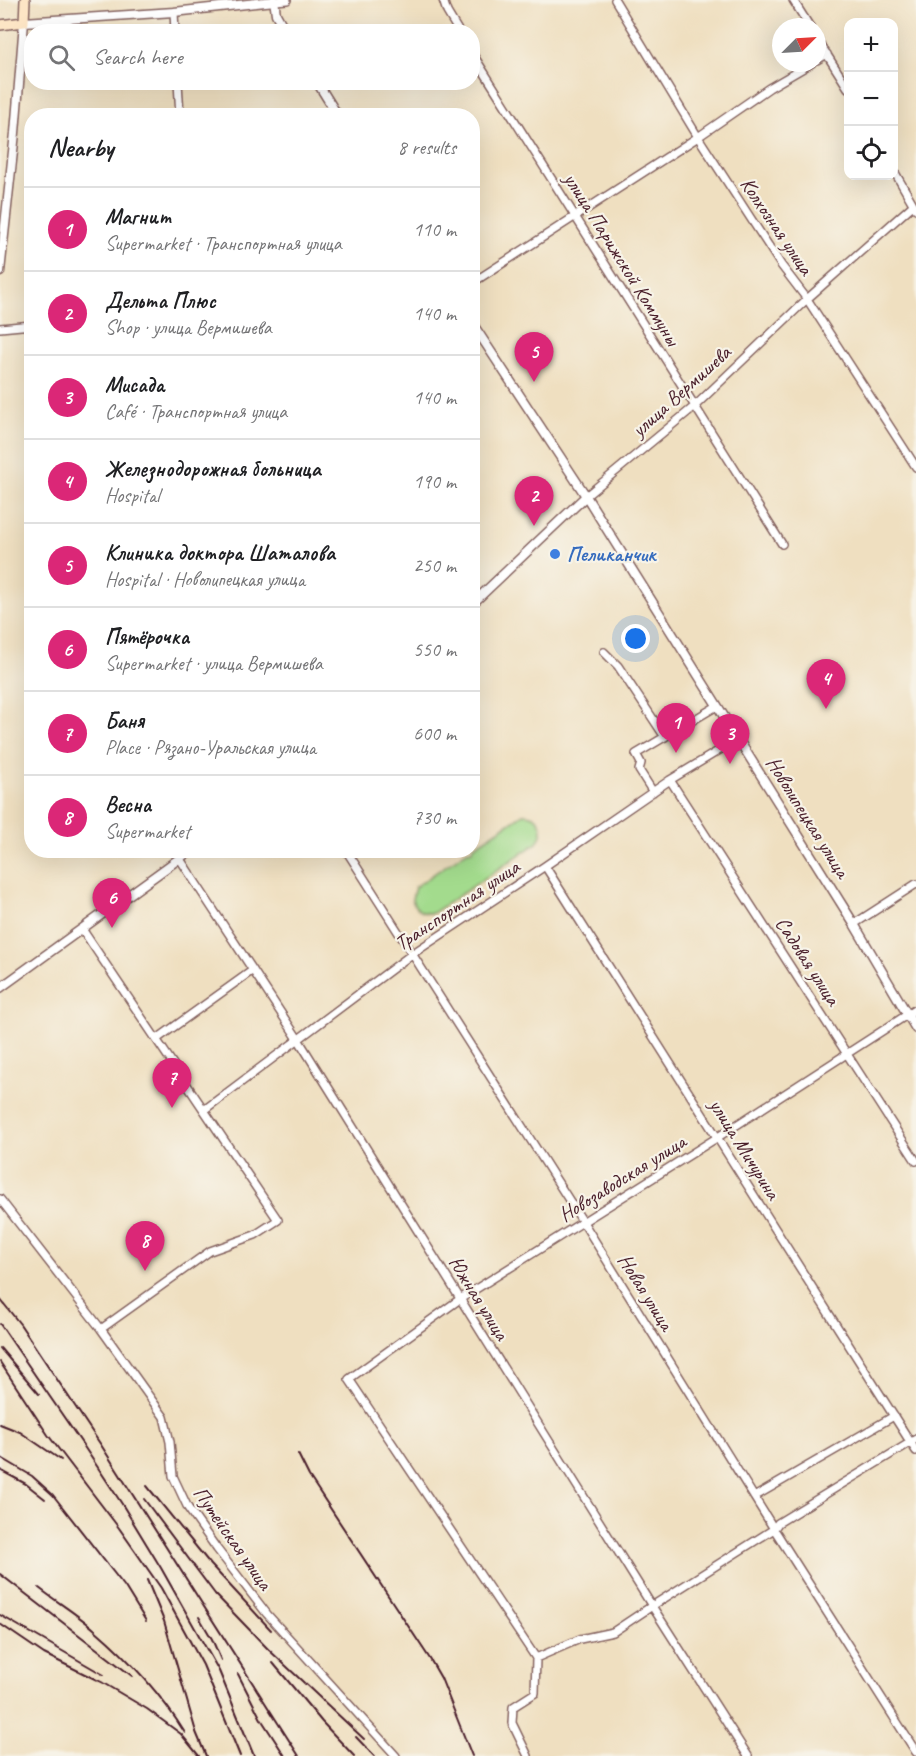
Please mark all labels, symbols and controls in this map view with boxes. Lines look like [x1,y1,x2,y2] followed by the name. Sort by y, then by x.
[772,18,826,72] north arrow
[844,18,898,180] map controls
[844,18,898,72] button: +
[24,24,480,90] search box
[45,41,78,74] icon: search
[93,43,183,71] text: Search here
[844,72,898,126] button: −
[844,126,898,180] button: locate
[48,131,113,164] text: Nearby
[397,135,456,160] text: 8 results
[557,166,687,352] street label: улица Парижской Коммуны
[735,172,820,282] street label: Колхозная улица
[105,203,171,231] text: Магнит
[63,217,72,242] text: 1
[413,217,456,242] text: 110 m
[105,231,342,256] text: Supermarket · Транспортная улица
[105,287,216,315] text: Дельта Плюс
[63,301,72,326] text: 2
[413,301,456,326] text: 140 m
[105,315,271,340] text: Shop · улица Вермишева
[514,332,554,382] pin: 5
[624,338,737,444] street label: улица Вермишева
[105,371,164,399] text: Мисада
[63,385,72,410] text: 3
[413,385,456,410] text: 140 m
[105,399,287,424] text: Café · Транспортная улица
[105,455,321,483] text: Железнодорожная больница
[63,469,72,494] text: 4
[413,469,456,494] text: 190 m
[514,476,554,526] pin: 2
[105,483,160,508] text: Hospital
[105,539,335,567] text: Клиника доктора Шаталова
[567,541,657,567] place label: Пеликанчик
[548,547,562,561] marker: Пеликанчик
[63,553,72,578] text: 5
[413,553,456,578] text: 250 m
[105,567,305,592] text: Hospital · Новолипецкая улица
[105,623,189,651] text: Пятёрочка
[621,624,650,653] your location
[63,637,72,662] text: 6
[413,637,456,662] text: 550 m
[105,651,322,676] text: Supermarket · улица Вермишева
[806,660,846,709] pin: 4
[656,704,696,753] pin: 1
[105,707,144,735] text: Баня
[710,714,750,764] pin: 3
[63,721,72,746] text: 7
[413,721,456,746] text: 600 m
[105,735,316,760] text: Place · Рязано-Уральская улица
[760,751,857,885] street label: Новолипецкая улица
[105,791,151,819] text: Весна
[63,805,72,830] text: 8
[413,805,456,830] text: 730 m
[105,819,190,844] text: Supermarket
[390,853,526,956] street label: Транспортная улица
[92,878,132,928] pin: 6
[770,912,847,1012] street label: Садовая улица
[152,1058,192,1108] pin: 7
[703,1092,787,1206] street label: улица Мичурина
[554,1127,692,1227] street label: Новозаводская улица
[126,1222,164,1271] pin: 8
[612,1249,681,1337] street label: Новая улица
[443,1251,516,1346] street label: Южная улица
[188,1481,279,1596] street label: Путейская улица

